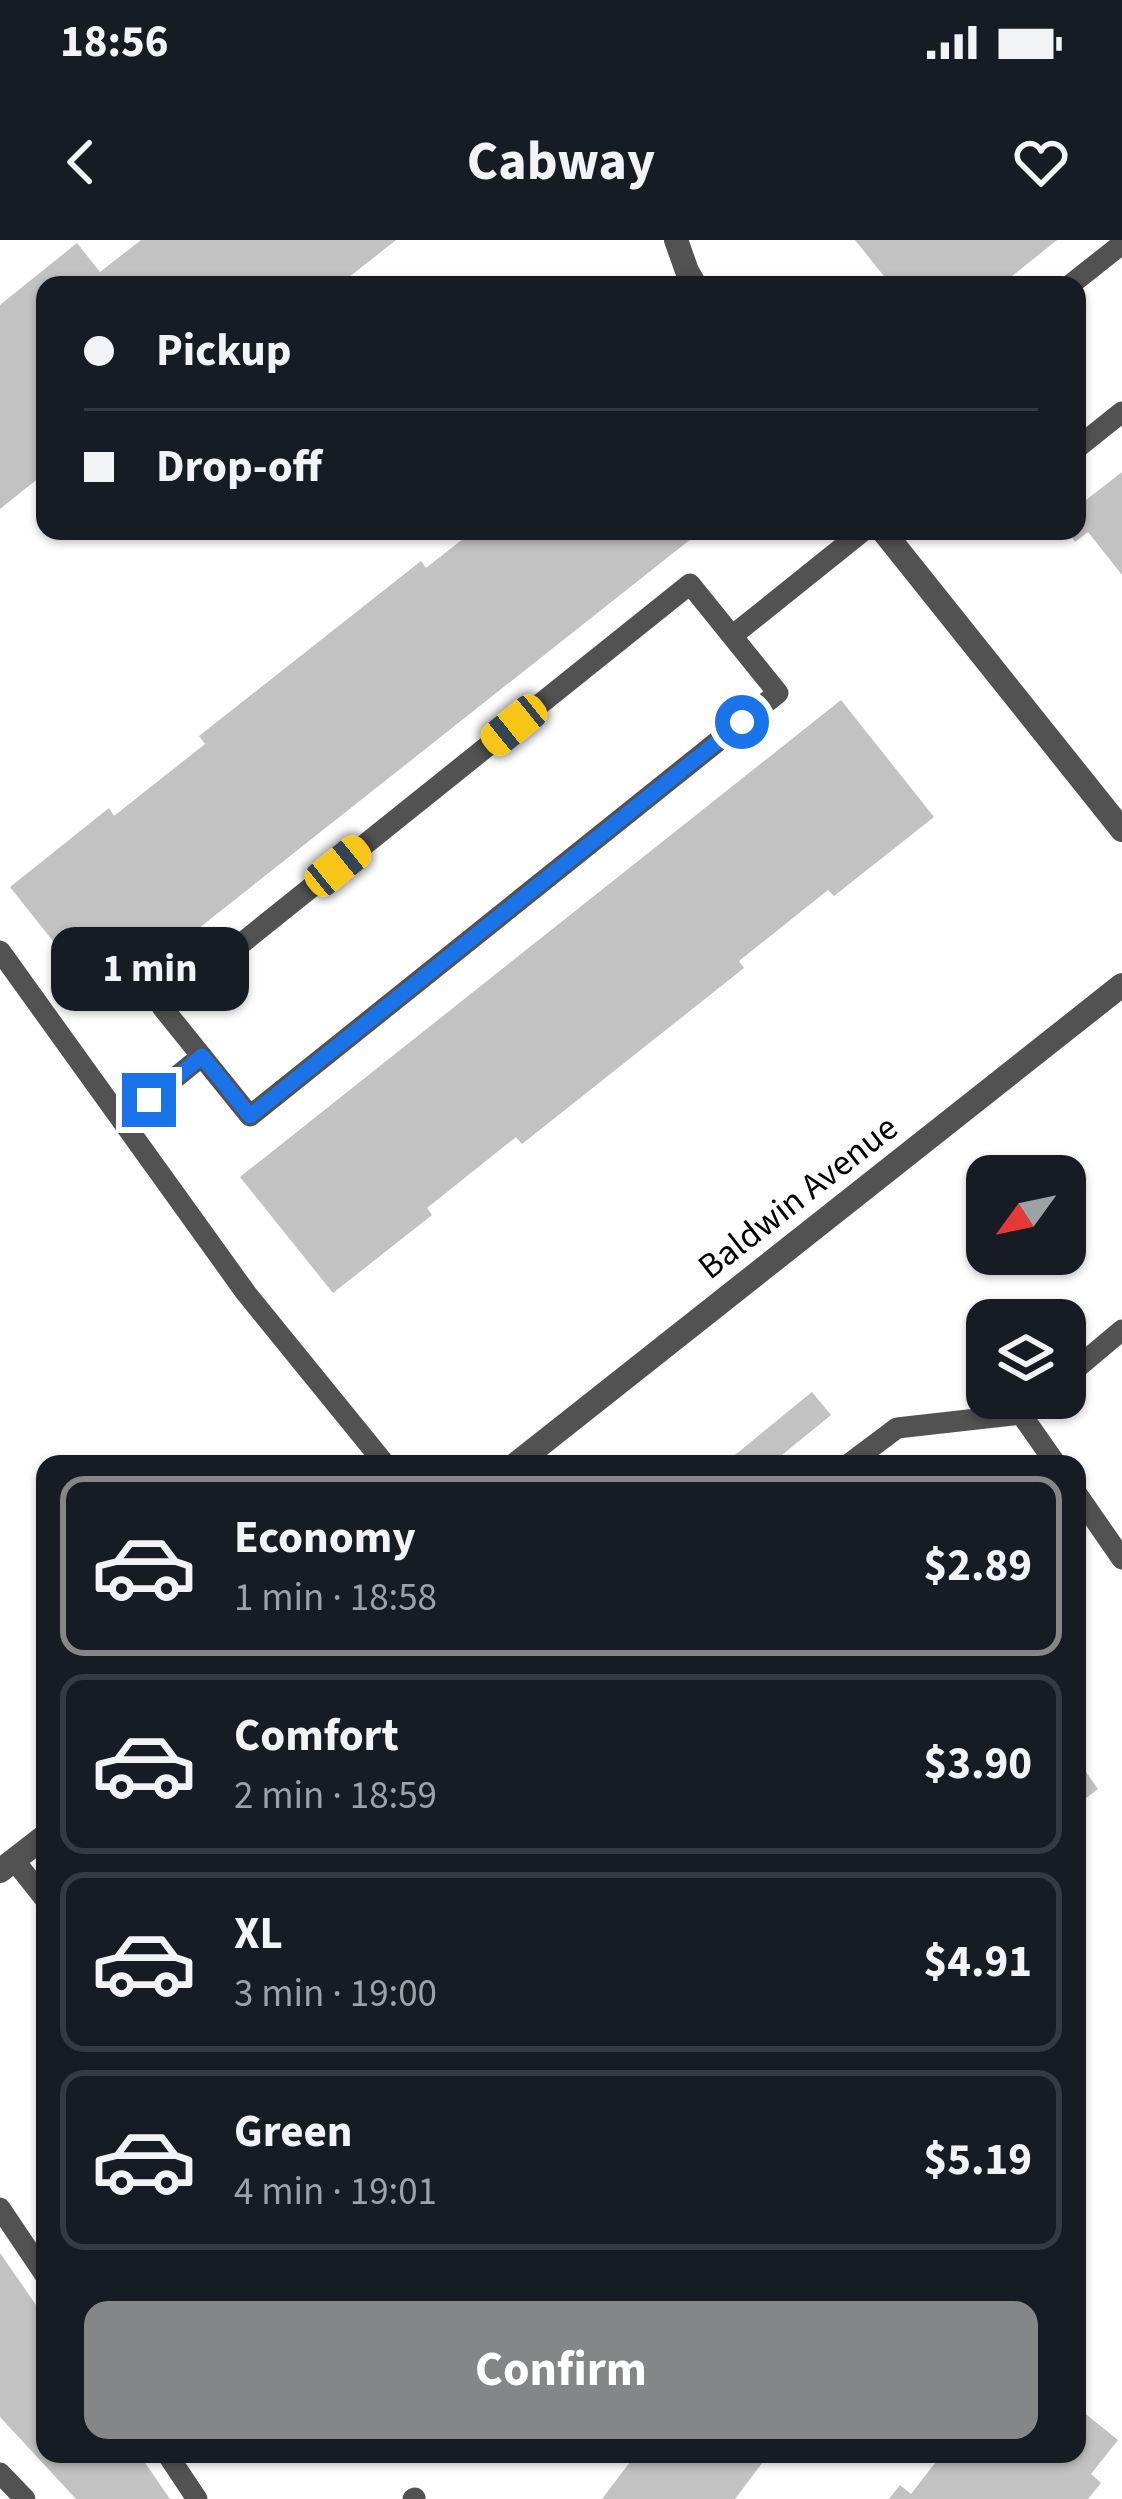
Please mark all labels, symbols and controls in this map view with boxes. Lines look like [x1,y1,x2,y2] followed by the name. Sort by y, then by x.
[60,10,169,74] text: 18:56
[467,124,655,201] text: Cabway
[48,129,114,195] icon: back
[1008,129,1074,195] icon: heart
[156,319,292,383] text: Pickup
[156,435,322,499] text: Drop-off
[475,688,553,762] car
[715,695,769,749] route start
[299,829,377,903] car
[50,926,248,1010] callout: 1 min
[103,941,197,997] text: 1 min
[122,1073,176,1127] route end
[687,1103,909,1291] street label: Baldwin Avenue
[966,1155,1086,1275] north arrow
[966,1155,1086,1419] map controls
[966,1299,1086,1419] button: layers
[234,1506,416,1570] text: Economy
[90,1512,198,1620] icon: car
[923,1534,1032,1598] text: $2.89
[234,1570,437,1626] text: 1 min · 18:58
[234,1704,399,1768] text: Comfort
[90,1710,198,1818] icon: car
[923,1732,1032,1796] text: $3.90
[234,1768,437,1824] text: 2 min · 18:59
[234,1902,283,1966] text: XL
[90,1908,198,2016] icon: car
[923,1930,1032,1994] text: $4.91
[234,1966,437,2022] text: 3 min · 19:00
[234,2100,353,2164] text: Green
[90,2106,198,2214] icon: car
[923,2128,1032,2192] text: $5.19
[234,2164,437,2220] text: 4 min · 19:01
[84,2301,1038,2439] button: Confirm

